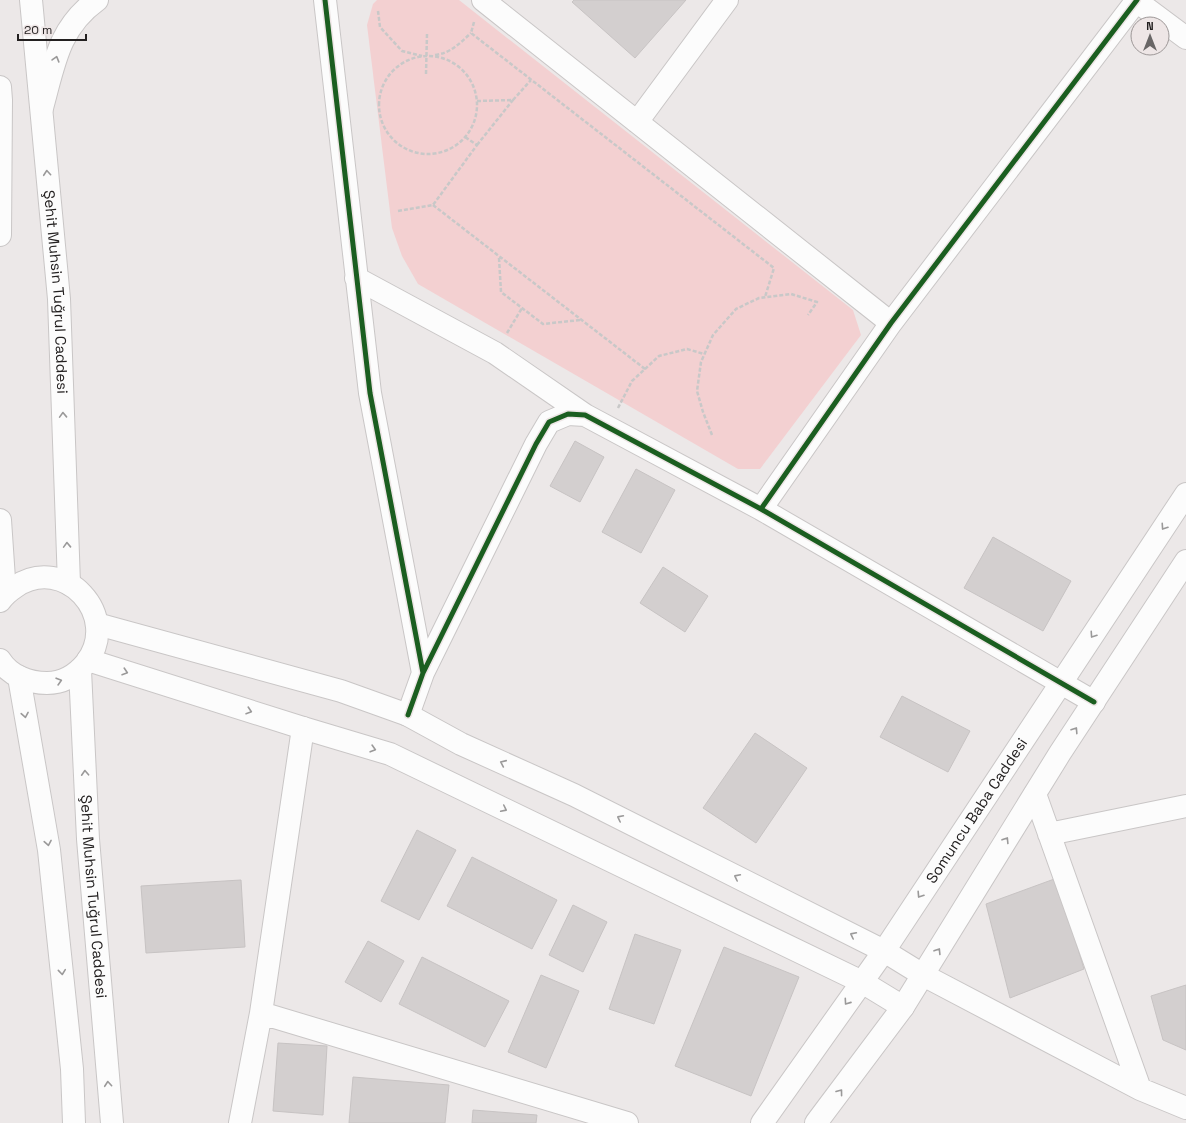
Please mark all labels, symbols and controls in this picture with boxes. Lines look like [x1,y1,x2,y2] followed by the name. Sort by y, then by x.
[18,16,86,42] scale bar
[1130,16,1170,56] north arrow
[1146,19,1154,33] text: N
[24,22,52,38] text: 20 m
[51,55,60,62] one-way arrow
[43,170,52,176] one-way arrow
[40,189,72,394] street label: Şehit Muhsin Tuğrul Caddesi
[58,412,67,418] one-way arrow
[1162,523,1169,530] one-way arrow
[63,542,71,548] one-way arrow
[1090,631,1097,638] one-way arrow
[121,667,128,676] one-way arrow
[55,677,62,686] one-way arrow
[245,706,252,715] one-way arrow
[21,712,29,718] one-way arrow
[1070,727,1078,734] one-way arrow
[921,734,1031,887] street label: Somuncu Baba Caddesi
[370,744,377,753] one-way arrow
[499,760,507,768] one-way arrow
[81,770,89,776] one-way arrow
[77,794,111,999] street label: Şehit Muhsin Tuğrul Caddesi
[500,804,507,812] one-way arrow
[617,816,625,823] one-way arrow
[1002,837,1009,844] one-way arrow
[43,840,52,846] one-way arrow
[733,874,741,882] one-way arrow
[917,891,925,898] one-way arrow
[849,932,857,940] one-way arrow
[933,948,941,955] one-way arrow
[57,969,66,975] one-way arrow
[845,998,852,1005] one-way arrow
[104,1081,113,1087] one-way arrow
[835,1089,842,1096] one-way arrow

